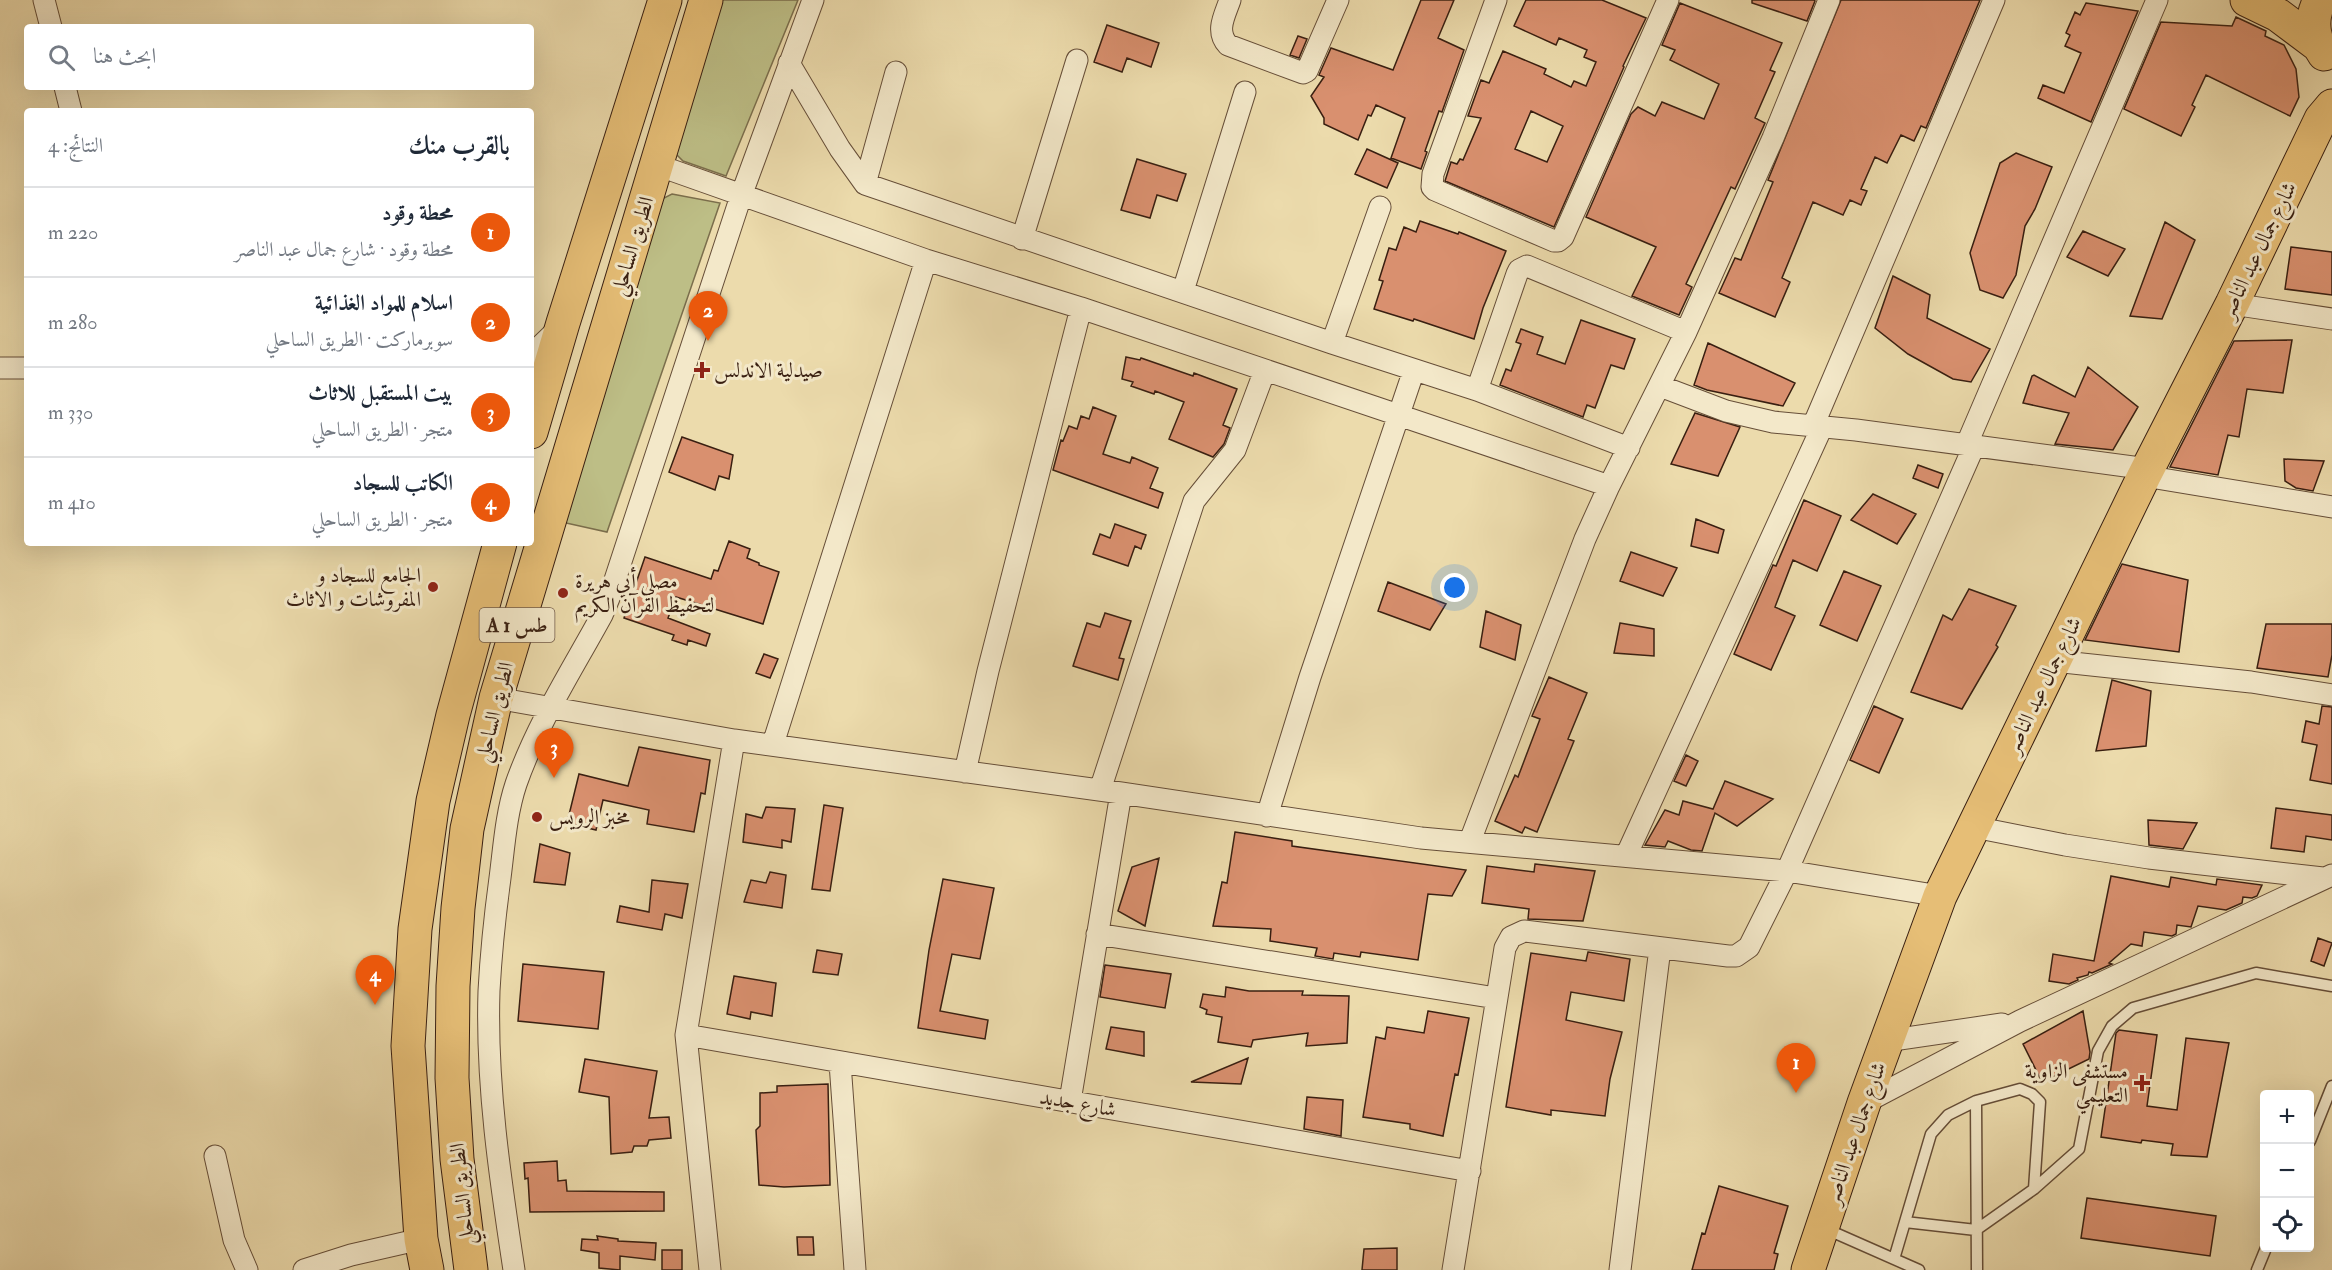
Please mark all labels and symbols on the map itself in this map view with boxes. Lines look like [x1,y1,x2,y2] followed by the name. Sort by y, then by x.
[2213,178,2307,326] street label: شارع جمال عبد الناصر
[605,193,666,301] street label: الطريق الساحلي
[688,292,728,341] pin: 2
[714,357,823,384] place label: صيدلية الاندلس
[695,363,709,377] marker: صيدلية الاندلس
[286,562,421,613] place label: الجامع للسجاد و المفروشات و الاثاث
[575,566,714,623] place label: مصلى أبي هريرة لتحفيظ القرآن الكريم
[1440,573,1469,602] your location
[426,580,440,594] marker: الجامع للسجاد و المفروشات و الاثاث
[556,586,570,600] marker: مصلى أبي هريرة لتحفيظ القرآن الكريم
[480,608,554,642] road number: A 1 طس
[1998,613,2092,761] street label: شارع جمال عبد الناصر
[469,659,526,767] street label: الطريق الساحلي
[534,728,574,778] pin: 3
[549,804,630,831] place label: مخبز الرويس
[530,810,544,824] marker: مخبز الرويس
[356,956,394,1005] pin: 4
[1776,1044,1816,1093] pin: 1
[2025,1058,2128,1115] place label: مستشفى الزاوية التعليمي
[1818,1059,1896,1211] street label: شارع جمال عبد الناصر
[2133,1074,2151,1092] marker: مستشفى الزاوية التعليمي
[1037,1083,1118,1127] street label: شارع جديد
[444,1141,487,1246] street label: الطريق الساحلي

